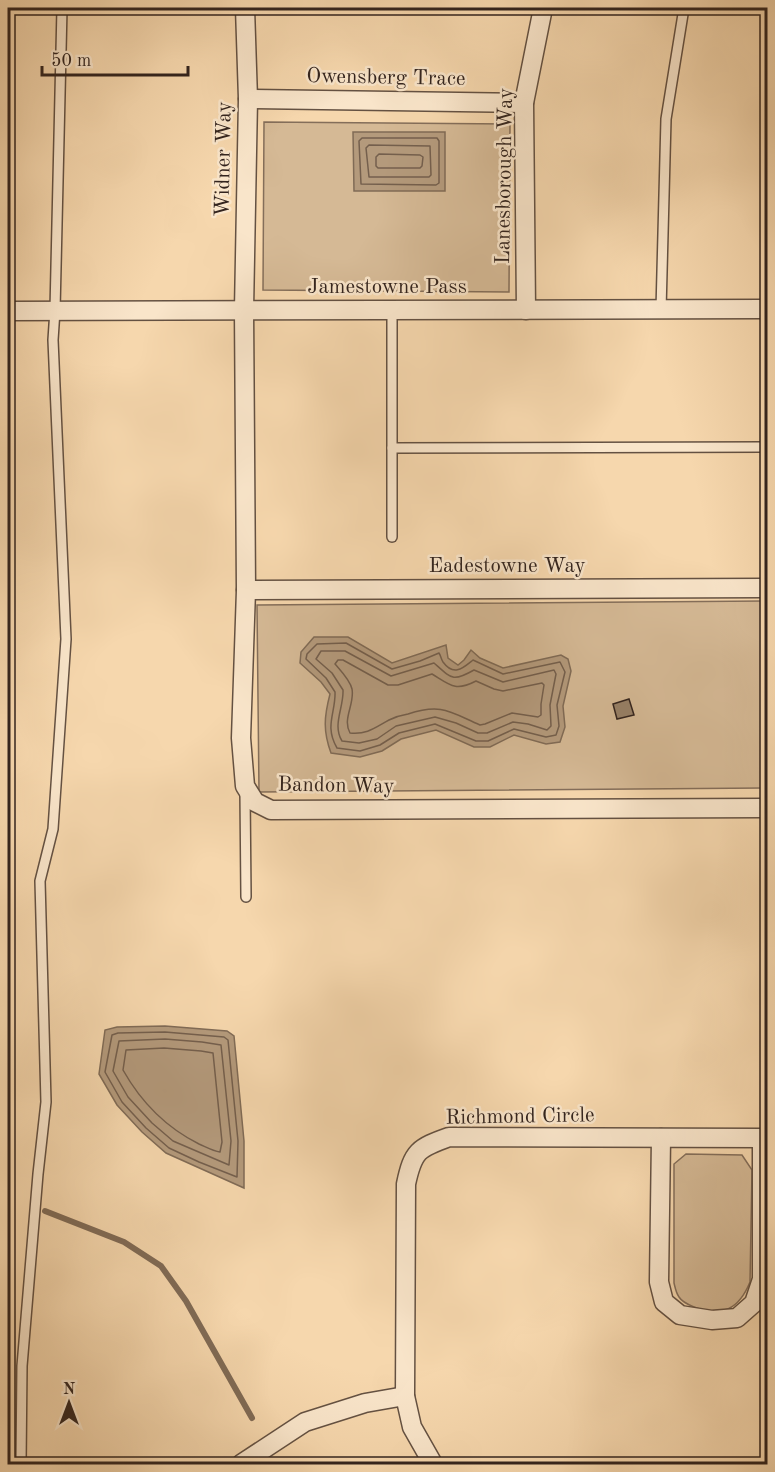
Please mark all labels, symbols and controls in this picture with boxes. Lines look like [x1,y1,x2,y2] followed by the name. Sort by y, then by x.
[42,39,188,77] scale bar
[51,52,91,70] text: 50 m
[306,66,466,90] street label: Owensberg Trace
[493,88,517,264] street label: Lanesborough Way
[212,101,236,217] street label: Widner Way
[307,277,467,298] street label: Jamestowne Pass
[428,556,586,577] street label: Eadestowne Way
[277,774,395,798] street label: Bandon Way
[445,1105,595,1129] street label: Richmond Circle
[39,1373,99,1433] north arrow
[63,1382,76,1398] text: N

